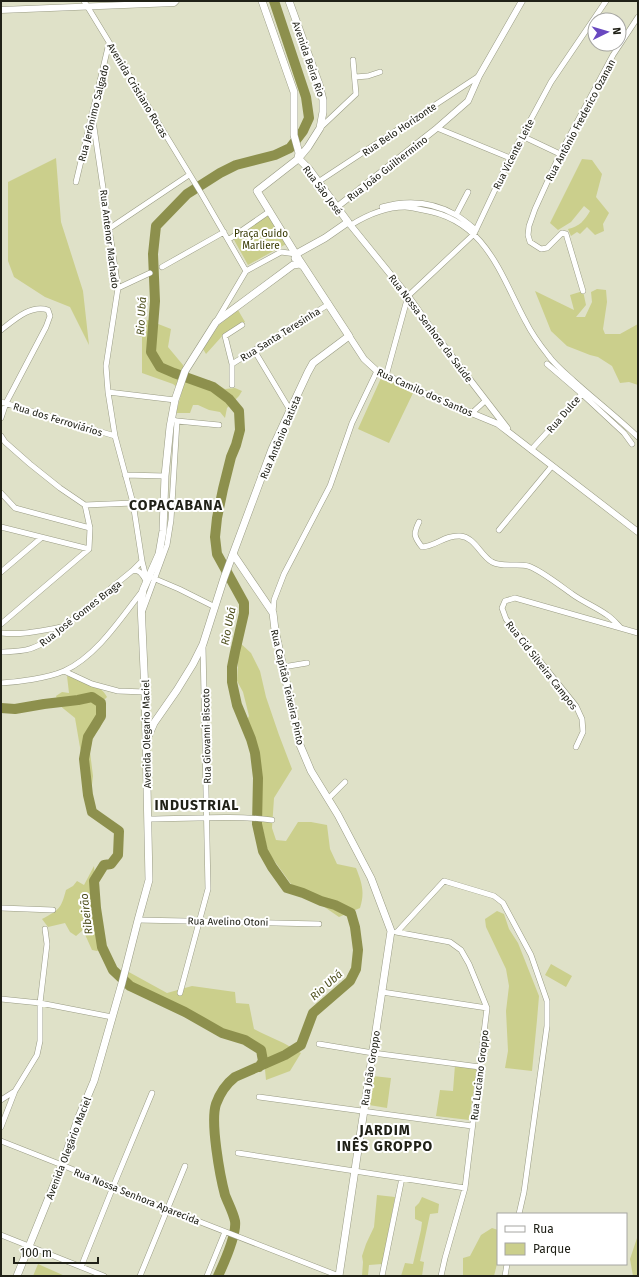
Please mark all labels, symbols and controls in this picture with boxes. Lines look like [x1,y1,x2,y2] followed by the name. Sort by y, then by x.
[587,12,627,52] north arrow
[289,20,327,99] street label: Avenida Beira Rio
[610,27,623,35] text: N
[104,41,170,140] street label: Avenida Cristiano Rocas
[544,57,618,184] street label: Rua Antônio Frederico Ozanan
[76,63,112,163] street label: Rua Jerônimo Salgado
[360,101,439,159] street label: Rua Belo Horizonte
[491,117,537,192] street label: Rua Vicente Leite
[345,134,430,204] street label: Rua João Guilhermino
[300,164,345,218] street label: Rua São José
[97,189,121,290] street label: Rua Antenor Machado
[234,228,288,252] park label: Praça Guido Marliere
[386,272,476,385] street label: Rua Nossa Senhora da Saúde
[134,296,149,336] water label: Rio Ubá
[238,305,323,364] street label: Rua Santa Teresinha
[375,366,475,420] street label: Rua Camilo dos Santos
[258,394,304,481] street label: Rua Antônio Batista
[544,394,583,436] street label: Rua Dulce
[12,401,104,439] street label: Rua dos Ferroviários
[129,497,223,514] district label: COPACABANA
[37,578,124,649] street label: Rua José Gomes Braga
[218,606,239,646] water label: Rio Ubá
[503,619,580,712] street label: Rua Cid Silveira Campos
[268,628,306,746] street label: Rua Capitão Teixeira Pinto
[140,679,154,789] street label: Avenida Olegario Maciel
[200,688,214,784] street label: Rua Giovanni Biscoto
[155,797,239,814] district label: INDUSTRIAL
[78,893,95,935] water label: Ribeirão
[187,915,269,929] street label: Rua Avelino Otoni
[308,968,345,1003] water label: Rio Ubá
[359,1029,383,1107] street label: Rua João Groppo
[468,1029,492,1121] street label: Rua Luciano Groppo
[44,1095,94,1201] street label: Avenida Olegário Maciel
[337,1122,433,1155] district label: JARDIM INÊS GROPPO
[72,1166,201,1228] street label: Rua Nossa Senhora Aparecida
[497,1213,627,1265] legend
[533,1222,554,1236] text: Rua
[14,1239,98,1265] scale bar
[533,1242,571,1256] text: Parque
[20,1246,52,1260] text: 100 m

